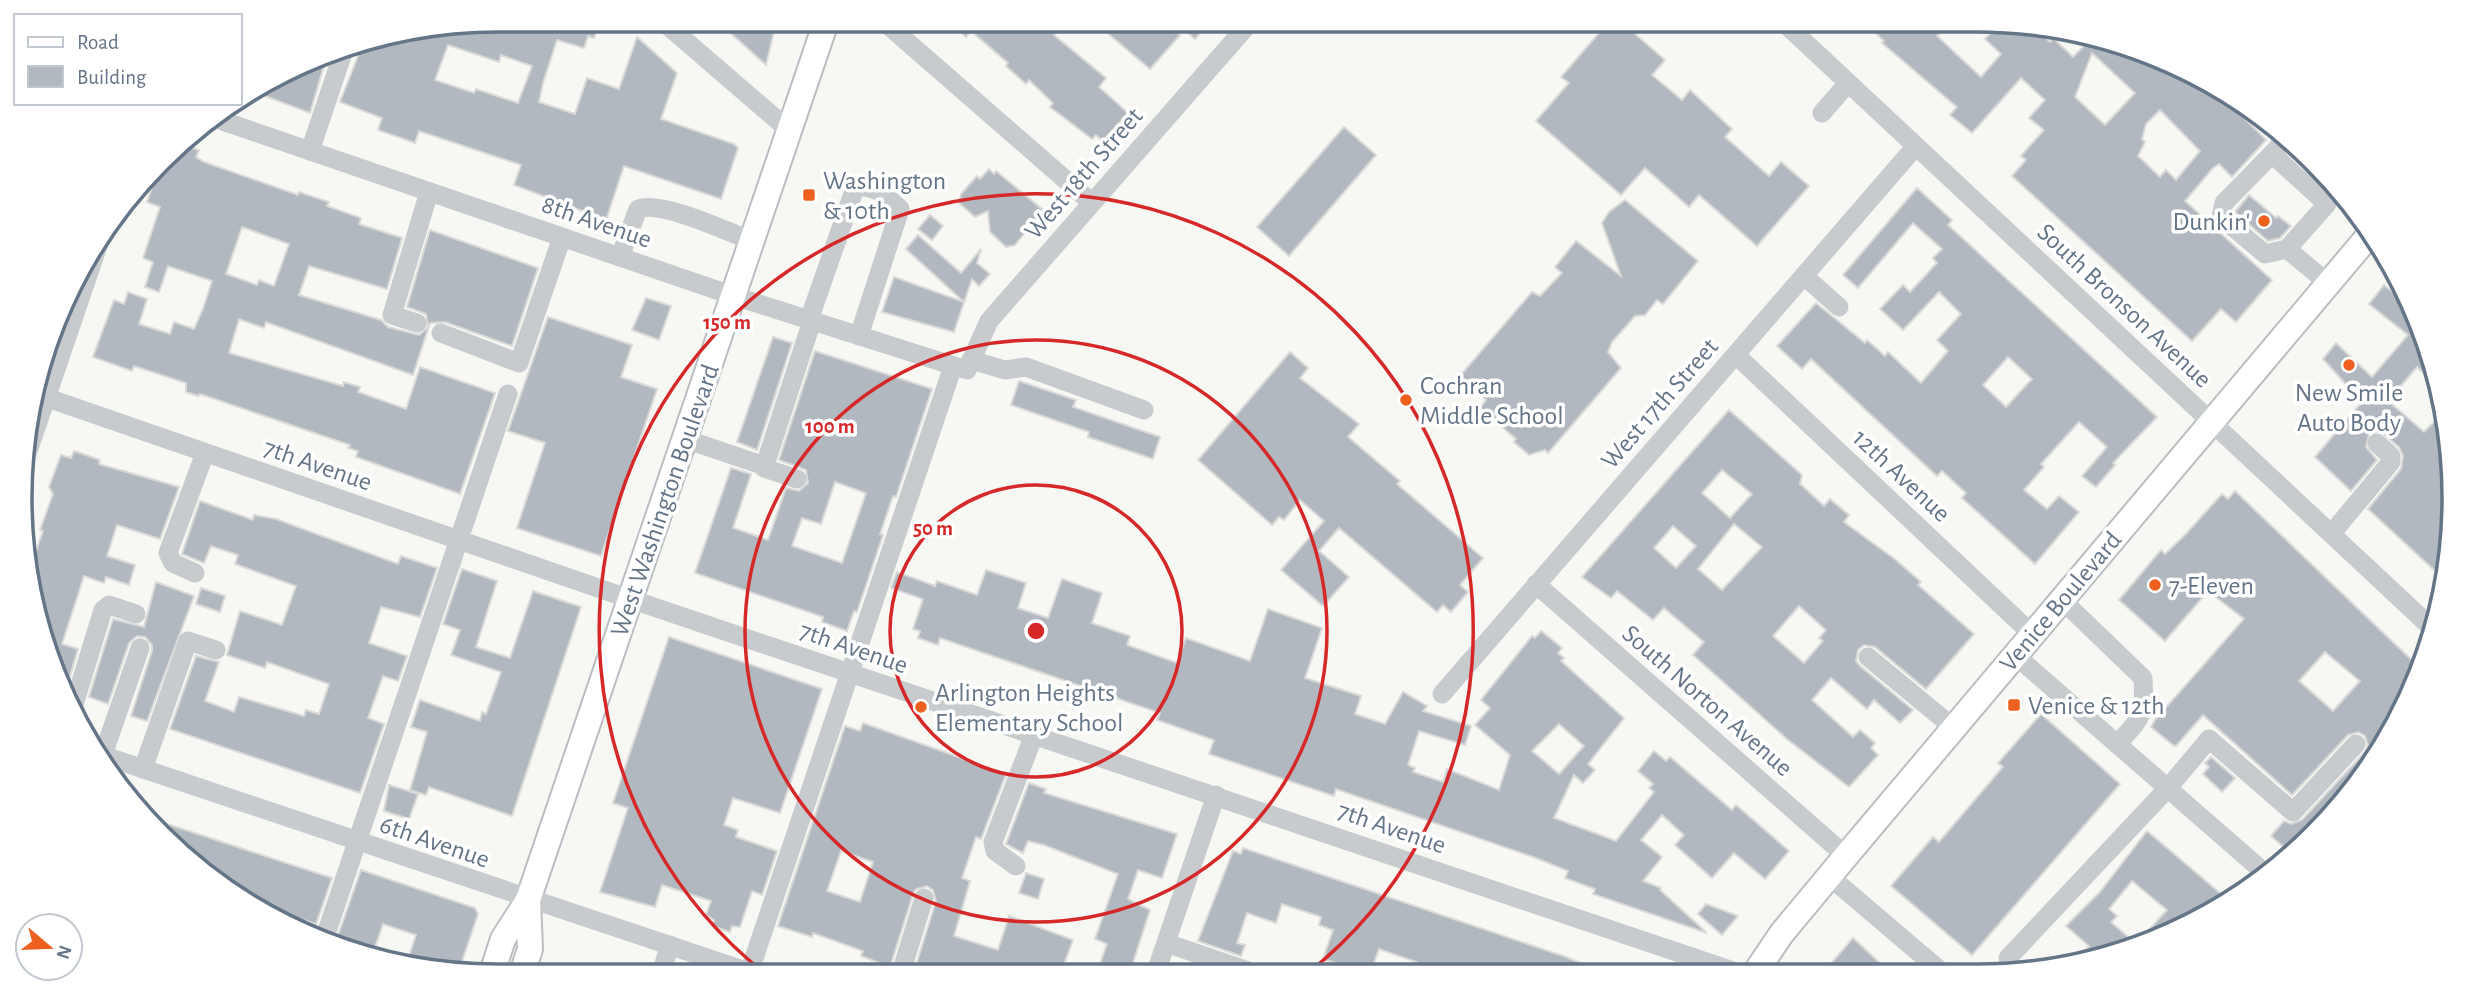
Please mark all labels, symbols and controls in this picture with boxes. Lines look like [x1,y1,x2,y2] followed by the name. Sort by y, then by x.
[14,14,242,105] legend
[77,32,119,53] text: Road
[77,67,147,88] text: Building
[1020,103,1148,244] street label: West 18th Street
[823,168,946,224] place label: Washington & 10th
[801,187,817,203] marker: Washington & 10th
[538,191,655,253] street label: 8th Avenue
[2173,209,2250,235] place label: Dunkin'
[2256,213,2272,229] marker: Dunkin'
[2032,219,2216,393] street label: South Bronson Avenue
[703,312,751,333] text: 150 m
[1596,333,1723,474] street label: West 17th Street
[2341,357,2357,373] marker: New Smile Auto Body
[606,361,724,640] street label: West Washington Boulevard
[1420,373,1564,429] place label: Cochran Middle School
[2295,380,2403,436] place label: New Smile Auto Body
[1398,392,1414,408] marker: Cochran Middle School
[805,416,855,437] text: 100 m
[1848,424,1955,527] street label: 12th Avenue
[260,434,375,496] street label: 7th Avenue
[913,518,953,539] text: 50 m
[1995,527,2127,677] street label: Venice Boulevard
[2169,573,2254,599] place label: 7-Eleven
[2147,577,2163,593] marker: 7-Eleven
[796,617,911,679] street label: 7th Avenue
[1024,619,1048,643] centre of rings
[1617,620,1797,781] street label: South Norton Avenue
[935,680,1124,736] place label: Arlington Heights Elementary School
[2028,693,2164,719] place label: Venice & 12th
[2006,697,2022,713] marker: Venice & 12th
[913,699,929,715] marker: Arlington Heights Elementary School
[1334,797,1449,859] street label: 7th Avenue
[376,811,493,873] street label: 6th Avenue
[14,912,84,982] north arrow
[53,943,75,961] text: N

